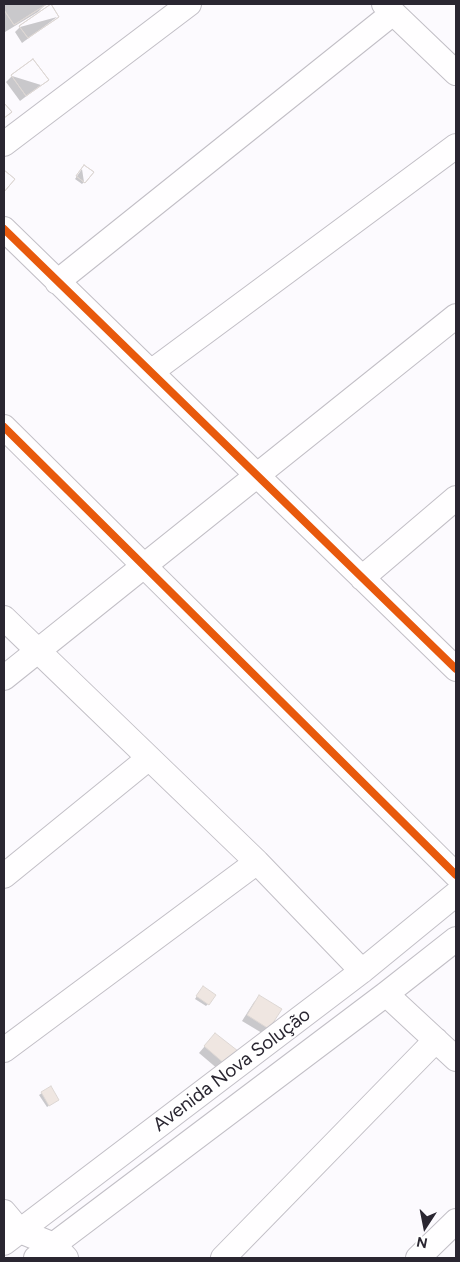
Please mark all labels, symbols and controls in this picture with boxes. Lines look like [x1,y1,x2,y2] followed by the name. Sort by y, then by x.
[149,1003,315,1137] street label: Avenida Nova Solução
[400,1202,450,1252] north arrow
[415,1233,429,1252] text: N

